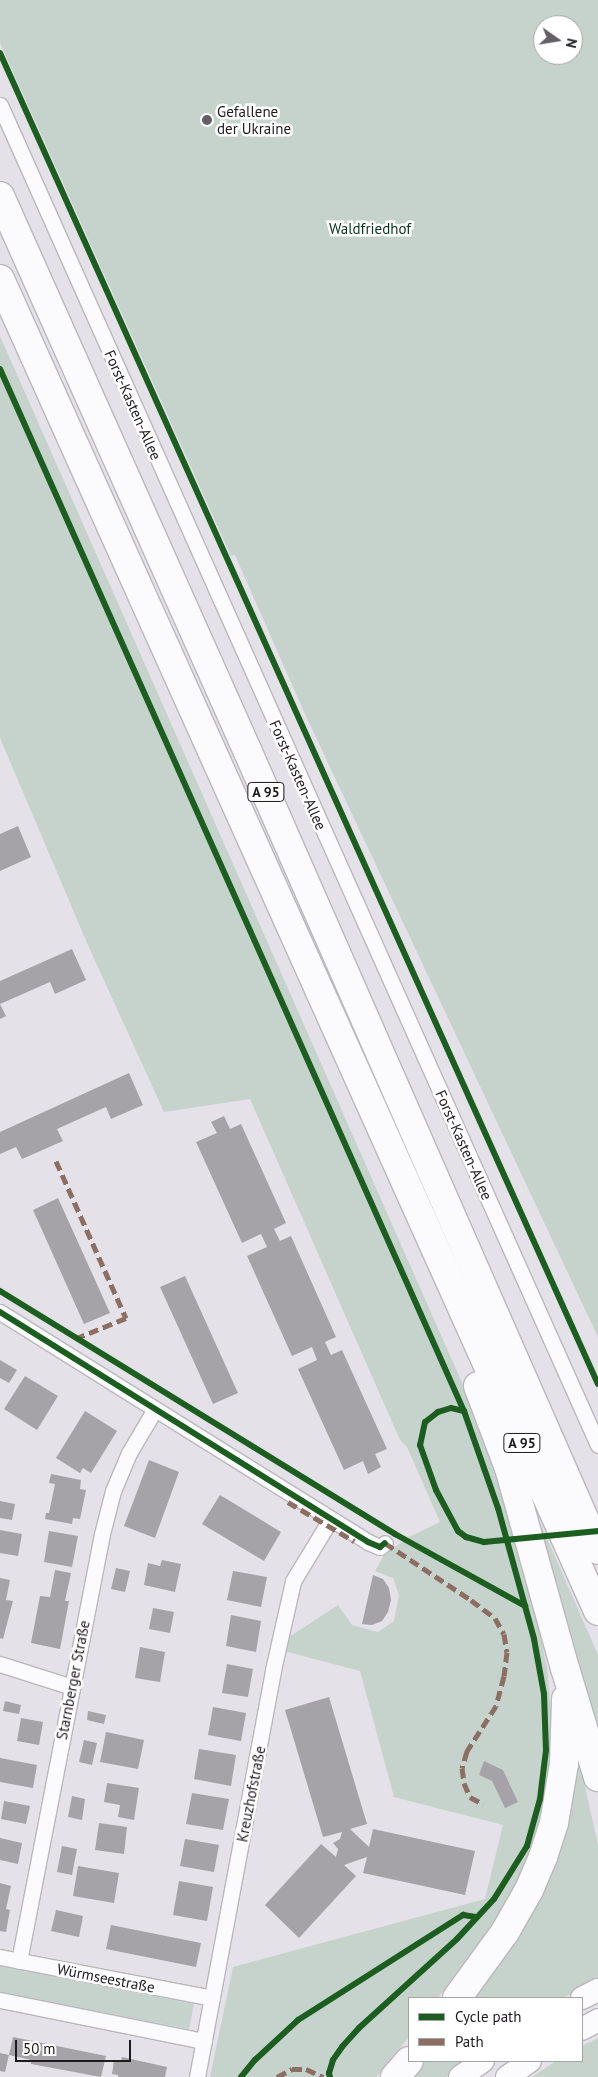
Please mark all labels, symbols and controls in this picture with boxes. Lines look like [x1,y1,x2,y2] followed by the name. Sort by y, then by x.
[533,15,583,65] north arrow
[562,37,581,50] text: N
[217,102,291,137] place label: Gefallene der Ukraine
[201,114,213,126] marker: Gefallene der Ukraine
[329,220,411,238] park label: Waldfriedhof
[101,347,165,463] street label: Forst-Kasten-Allee
[266,717,330,833] street label: Forst-Kasten-Allee
[246,780,286,804] road number: A 95
[432,1087,496,1203] street label: Forst-Kasten-Allee
[502,1432,542,1455] road number: A 95
[53,1619,93,1741] street label: Starnberger Straße
[233,1744,269,1844] street label: Kreuzhofstraße
[56,1960,156,1996] street label: Würmseestraße
[408,1997,583,2062] legend
[455,2007,521,2026] text: Cycle path
[18,2030,134,2062] scale bar
[455,2032,484,2051] text: Path
[23,2039,56,2058] text: 50 m

